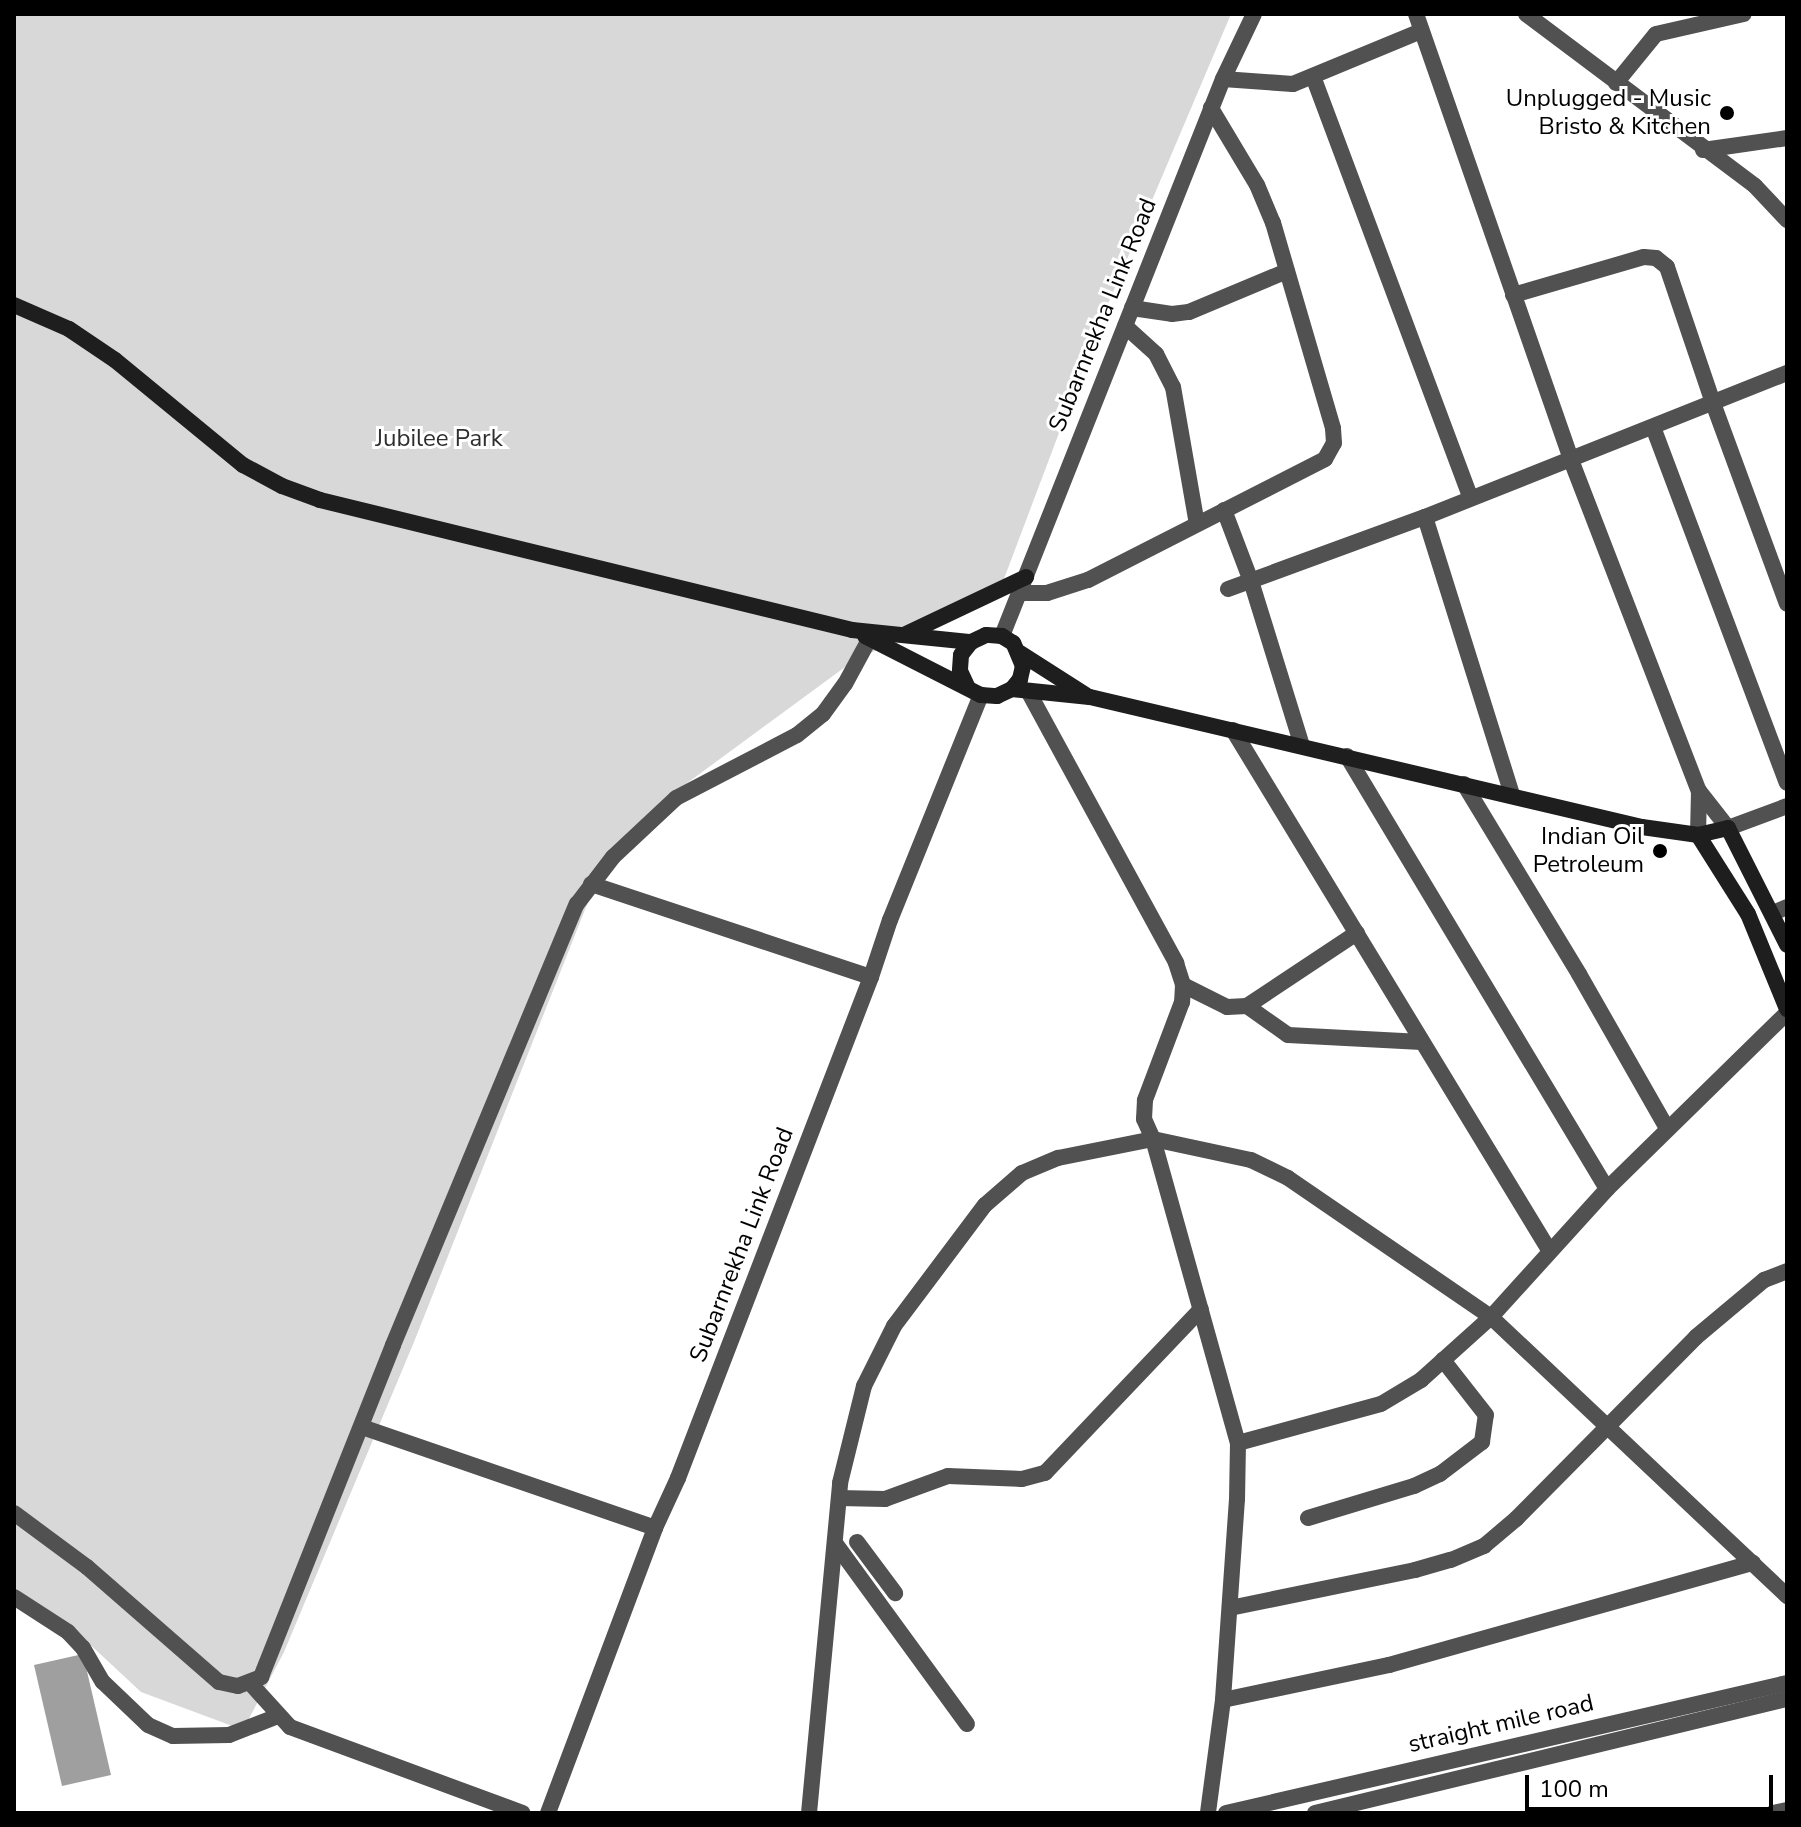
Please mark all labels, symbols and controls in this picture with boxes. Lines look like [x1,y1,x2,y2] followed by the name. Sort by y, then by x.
[1506,85,1711,141] place label: Unplugged - Music Bristo & Kitchen
[1718,104,1736,122] marker: Unplugged - Music Bristo & Kitchen
[1043,194,1163,436] street label: Subarnrekha Link Road
[375,425,503,453] park label: Jubilee Park
[1533,823,1644,879] place label: Indian Oil Petroleum
[1651,842,1669,860] marker: Indian Oil Petroleum
[684,1124,800,1366] street label: Subarnrekha Link Road
[1406,1689,1596,1759] street label: straight mile road
[1529,1759,1777,1809] scale bar
[1539,1773,1609,1805] text: 100 m

